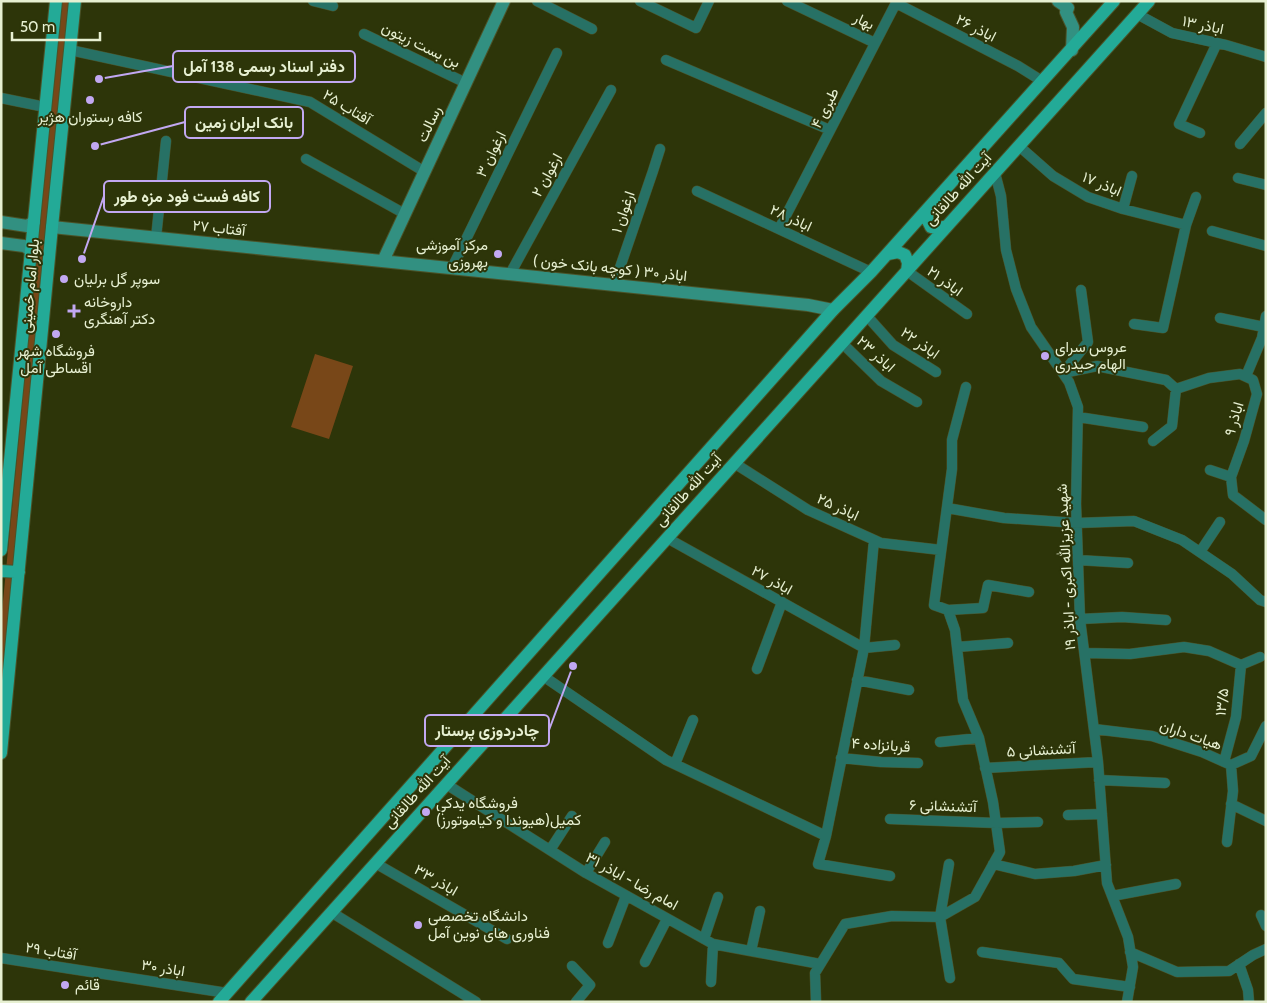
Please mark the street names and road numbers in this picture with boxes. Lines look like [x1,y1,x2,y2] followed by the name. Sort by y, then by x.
[850,8,877,34] street label: بهار
[953,10,999,46] street label: اباذر ۲۶
[1181,12,1225,38] street label: اباذر ۱۳
[378,18,463,73] street label: بن بست زیتون
[807,84,844,132] street label: طبری ۴
[320,86,376,129] street label: آفتاب ۲۵
[413,103,445,145] street label: رسالت
[472,128,510,180] street label: ارغوان ۳
[921,148,997,230] street label: آیت الله طالقانی
[528,150,566,200] street label: ارغوان ۲
[1080,168,1124,200] street label: اباذر ۱۷
[607,189,639,235] street label: ارغوان ۱
[767,201,815,235] street label: اباذر ۲۸
[192,216,248,240] street label: آفتاب ۲۷
[17,238,44,334] street label: بلوار امام خمینی
[532,251,688,286] street label: اباذر ۳۰ ( کوچه بانک خون )
[924,262,966,300] street label: اباذر ۲۱
[897,323,943,363] street label: اباذر ۲۲
[853,332,899,376] street label: اباذر ۲۳
[1221,400,1247,438] street label: اباذر ۹
[651,449,727,531] street label: آیت الله طالقانی
[1053,483,1080,651] street label: شهید عزیزالله اکبری - اباذر ۱۹
[814,489,862,525] street label: اباذر ۲۵
[748,561,796,599] street label: اباذر ۲۷
[1211,687,1233,717] street label: ۱۳/۵
[1157,716,1225,754] street label: هیات داران
[851,734,911,756] street label: قربانزاده ۴
[1006,739,1078,762] street label: آتشنشانی ۵
[380,751,456,833] street label: آیت الله طالقانی
[909,796,979,817] street label: آتشنشانی ۶
[582,848,681,915] street label: امام رضا - اباذر ۳۱
[411,860,461,900] street label: اباذر ۳۳
[24,938,79,964] street label: آفتاب ۲۹
[140,956,186,980] street label: اباذر ۳۰

